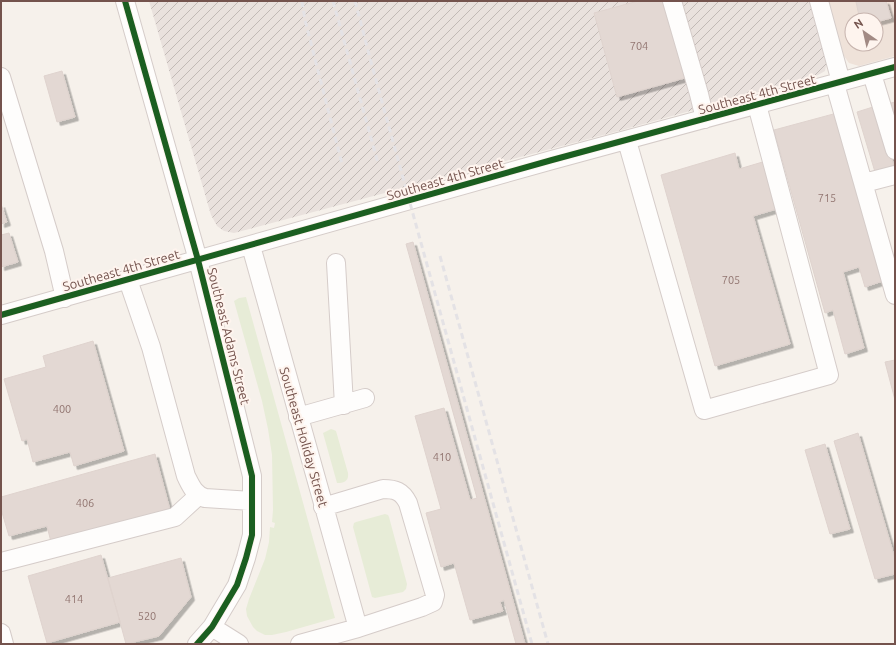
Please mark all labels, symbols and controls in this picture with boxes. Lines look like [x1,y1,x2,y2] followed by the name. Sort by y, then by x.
[844,12,884,52] north arrow
[852,16,865,31] text: N
[630,40,648,52] house number: 704
[697,72,817,116] street label: Southeast 4th Street
[385,156,505,202] street label: Southeast 4th Street
[818,192,836,204] house number: 715
[61,247,181,293] street label: Southeast 4th Street
[205,266,253,406] street label: Southeast Adams Street
[722,274,740,286] house number: 705
[277,365,331,509] street label: Southeast Holiday Street
[53,403,71,415] house number: 400
[433,451,451,463] house number: 410
[76,497,94,509] house number: 406
[65,593,83,605] house number: 414
[138,610,156,622] house number: 520

